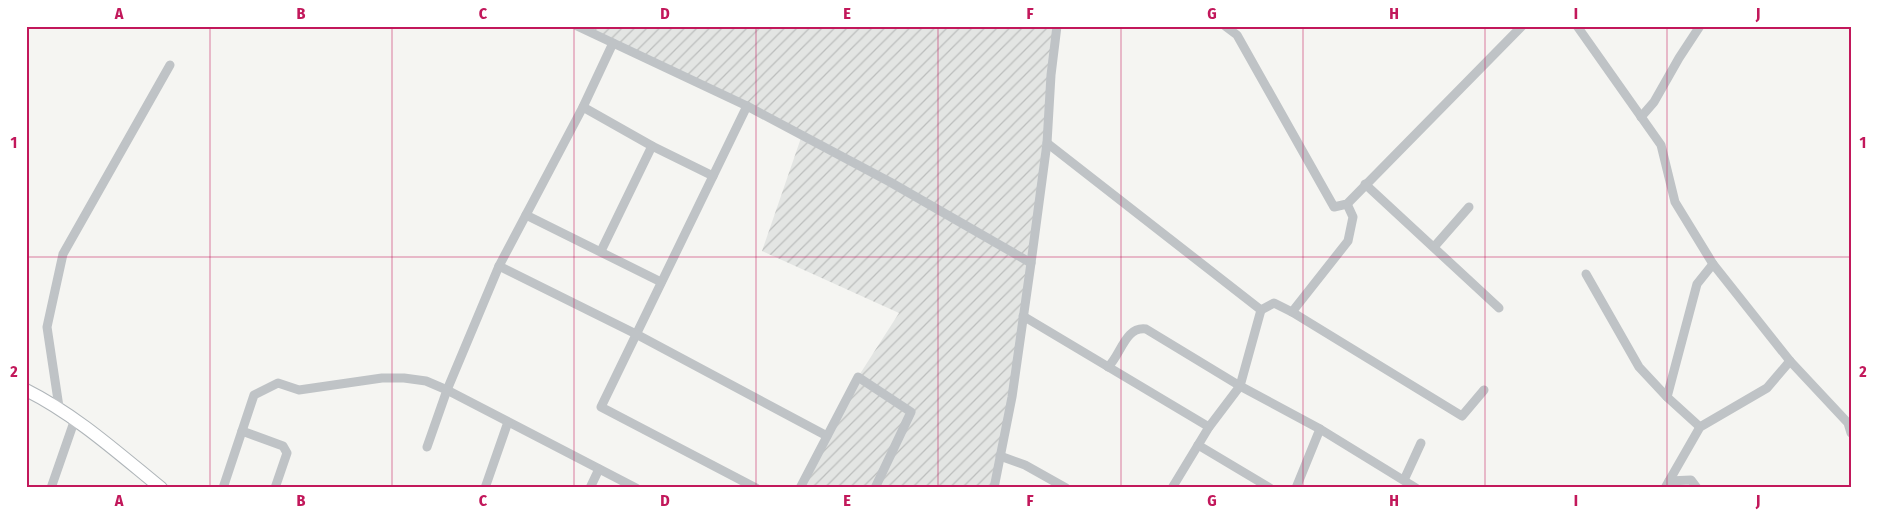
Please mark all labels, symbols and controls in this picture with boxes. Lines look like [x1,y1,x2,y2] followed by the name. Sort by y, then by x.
[114,4,124,23] text: A
[297,4,306,23] text: B
[479,4,488,23] text: C
[660,4,670,23] text: D
[843,4,851,23] text: E
[1026,4,1034,23] text: F
[1207,4,1217,23] text: G
[1389,4,1399,23] text: H
[1574,4,1578,23] text: I
[1755,4,1760,23] text: J
[11,133,17,152] text: 1
[1860,133,1866,152] text: 1
[9,362,18,381] text: 2
[1858,362,1867,381] text: 2
[114,491,124,510] text: A
[297,491,306,510] text: B
[479,491,488,510] text: C
[660,491,670,510] text: D
[843,491,851,510] text: E
[1026,491,1034,510] text: F
[1207,491,1217,510] text: G
[1389,491,1399,510] text: H
[1574,491,1578,510] text: I
[1755,491,1760,510] text: J

